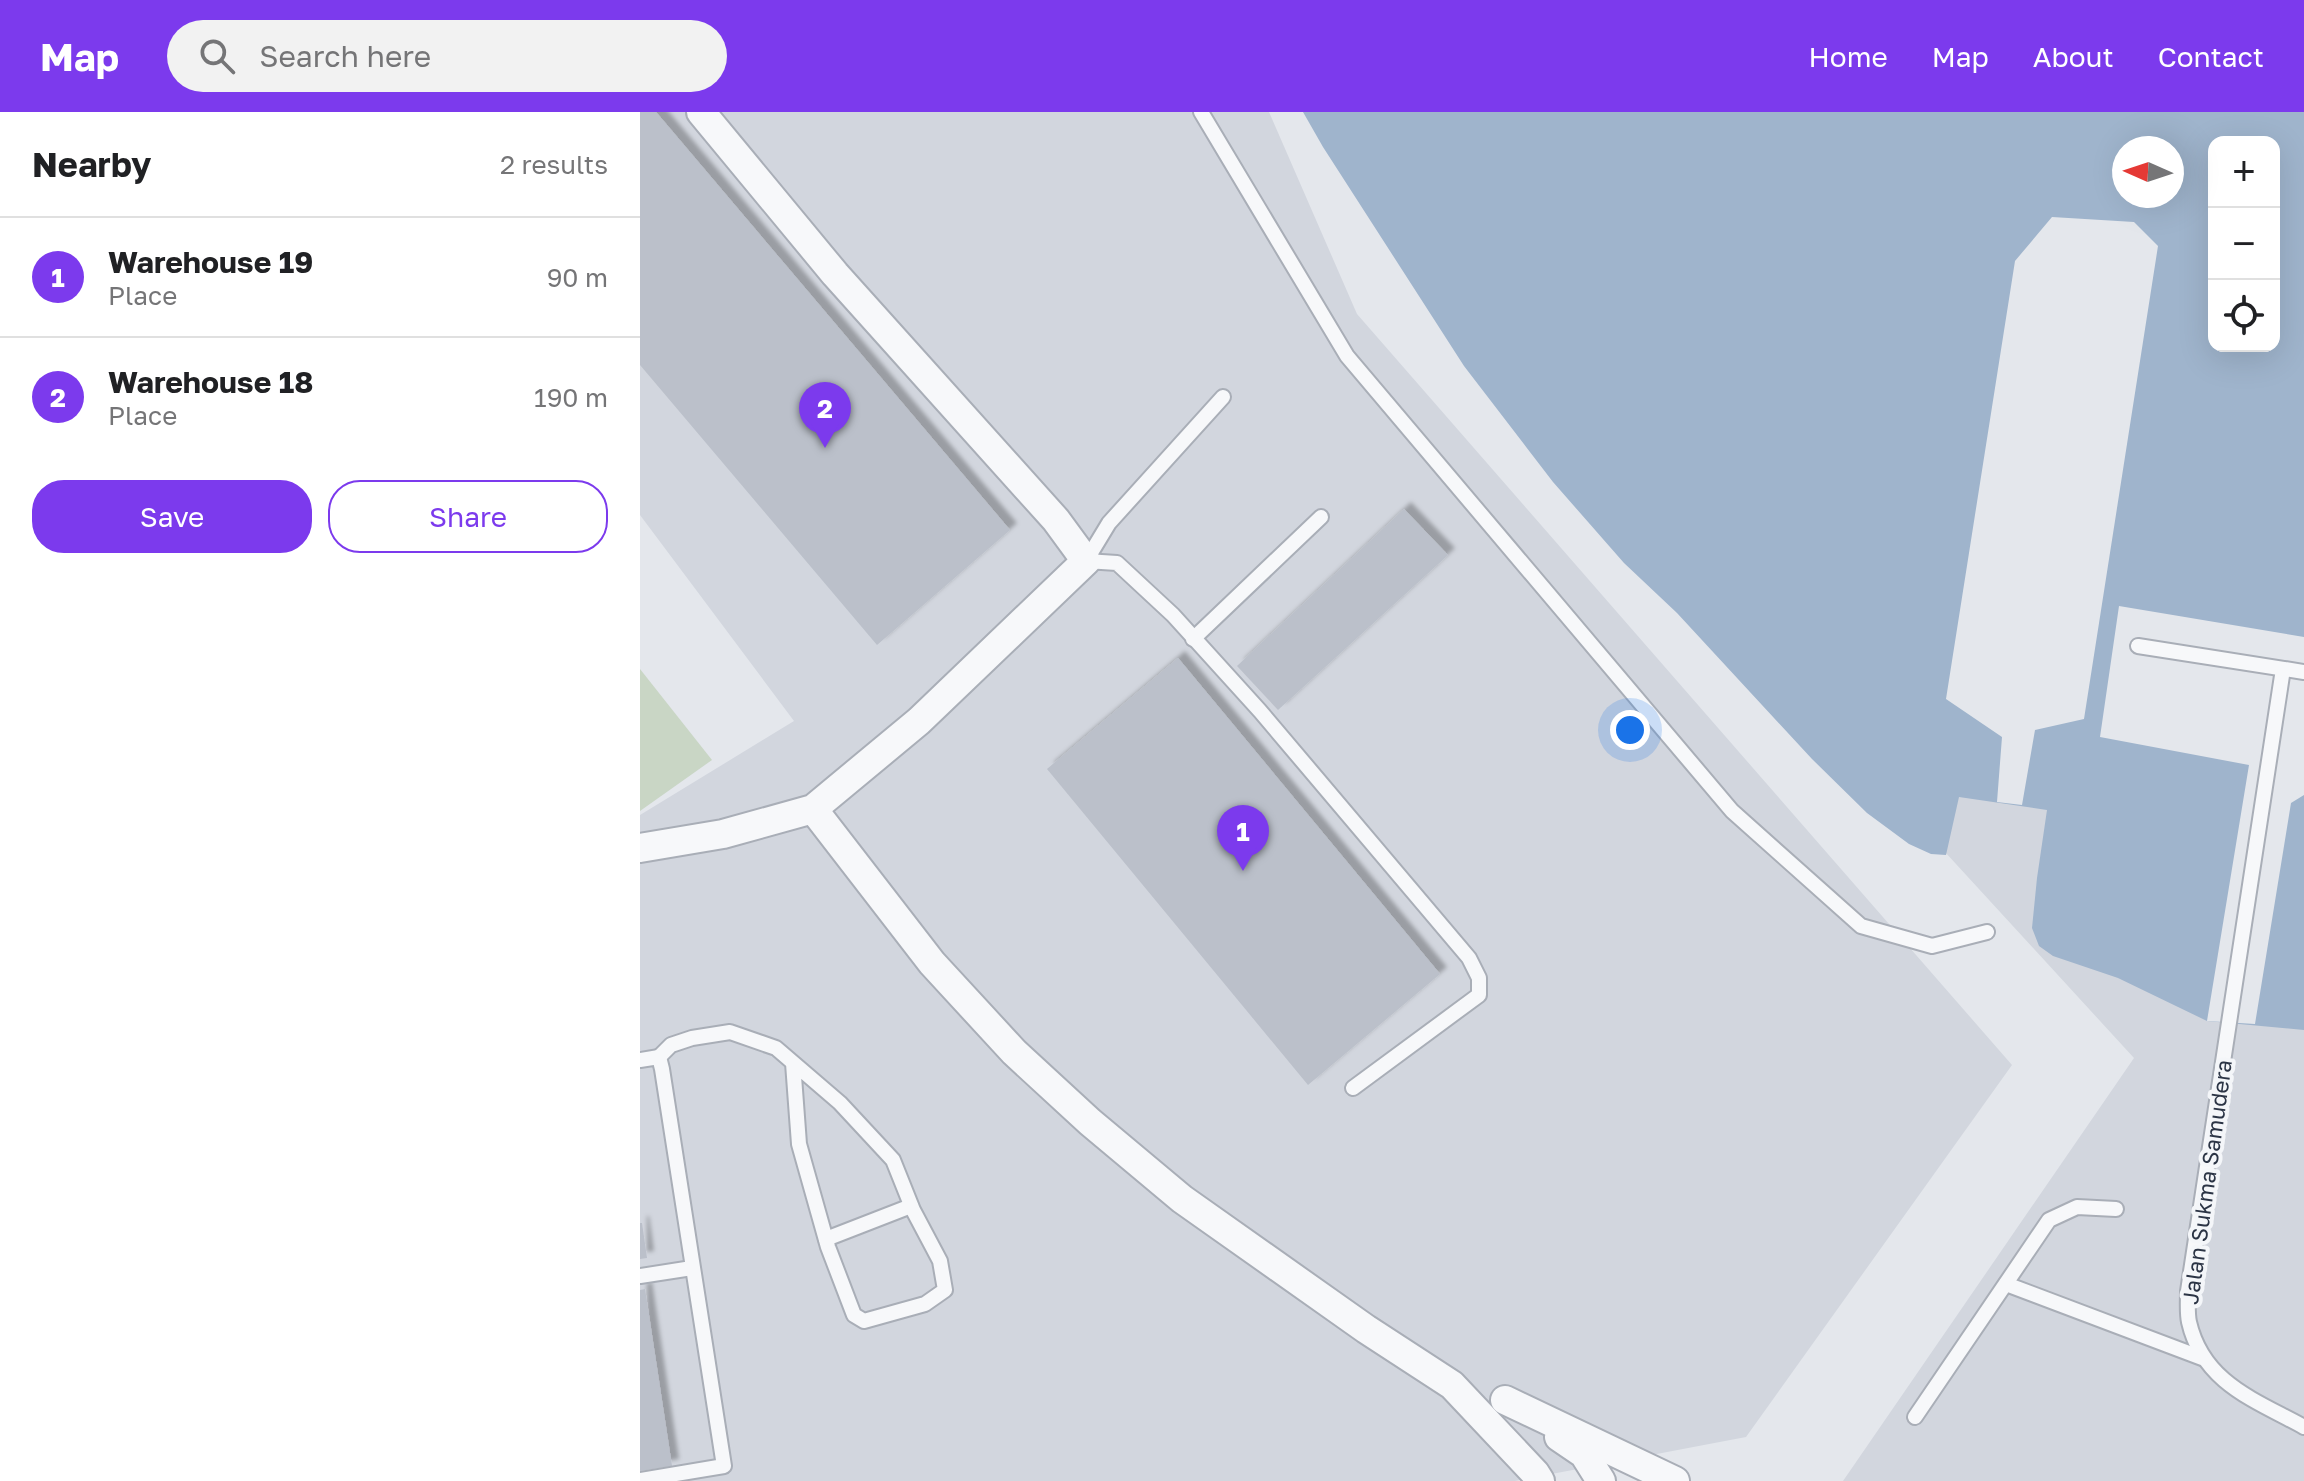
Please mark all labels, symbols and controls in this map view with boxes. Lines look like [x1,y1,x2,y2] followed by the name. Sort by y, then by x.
[167,20,727,92] search box
[40,34,119,79] text: Map
[195,34,239,78] icon: search
[259,38,431,74] text: Search here
[1809,40,1888,73] text: Home
[1932,40,1989,73] text: Map
[2033,40,2114,73] text: About
[2158,40,2264,73] text: Contact
[2112,136,2184,208] north arrow
[2208,136,2280,352] map controls
[2208,136,2280,208] button: +
[32,144,152,184] text: Nearby
[500,149,608,180] text: 2 results
[2208,208,2280,280] button: −
[108,244,313,280] text: Warehouse 19
[51,262,65,293] text: 1
[547,262,608,293] text: 90 m
[108,280,177,311] text: Place
[2208,280,2280,352] button: locate
[108,364,314,400] text: Warehouse 18
[50,382,66,413] text: 2
[534,382,608,413] text: 190 m
[799,382,851,448] pin: 2
[108,400,177,431] text: Place
[32,480,312,553] button: Save
[328,480,608,553] button: Share
[1610,710,1650,750] your location
[1217,805,1269,871] pin: 1
[2176,1058,2237,1306] street label: Jalan Sukma Samudera

